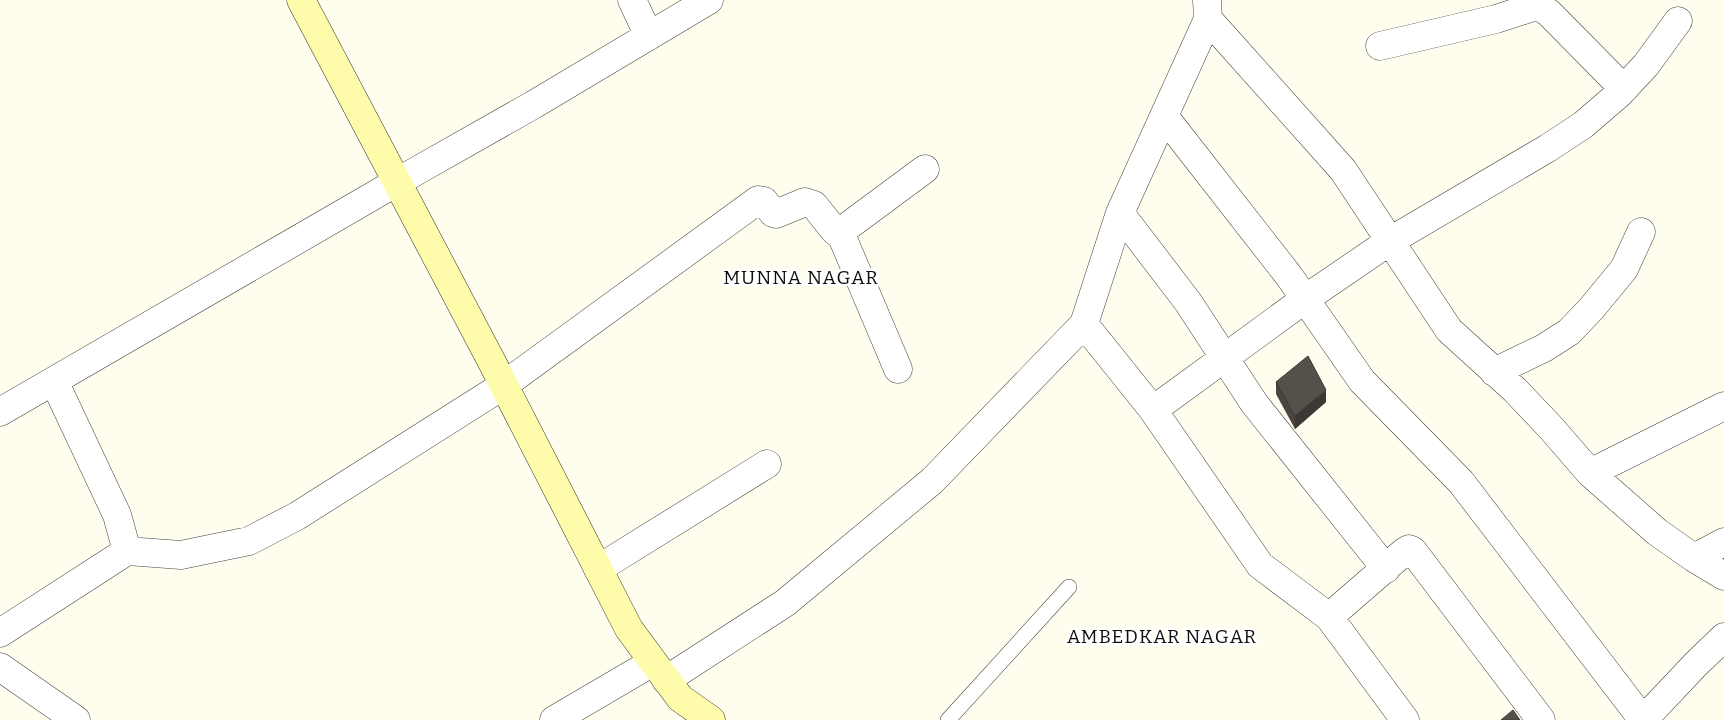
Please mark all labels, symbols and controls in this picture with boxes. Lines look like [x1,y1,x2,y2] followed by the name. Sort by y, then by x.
[723,266,879,289] district label: MUNNA NAGAR
[1067,625,1257,648] district label: AMBEDKAR NAGAR

